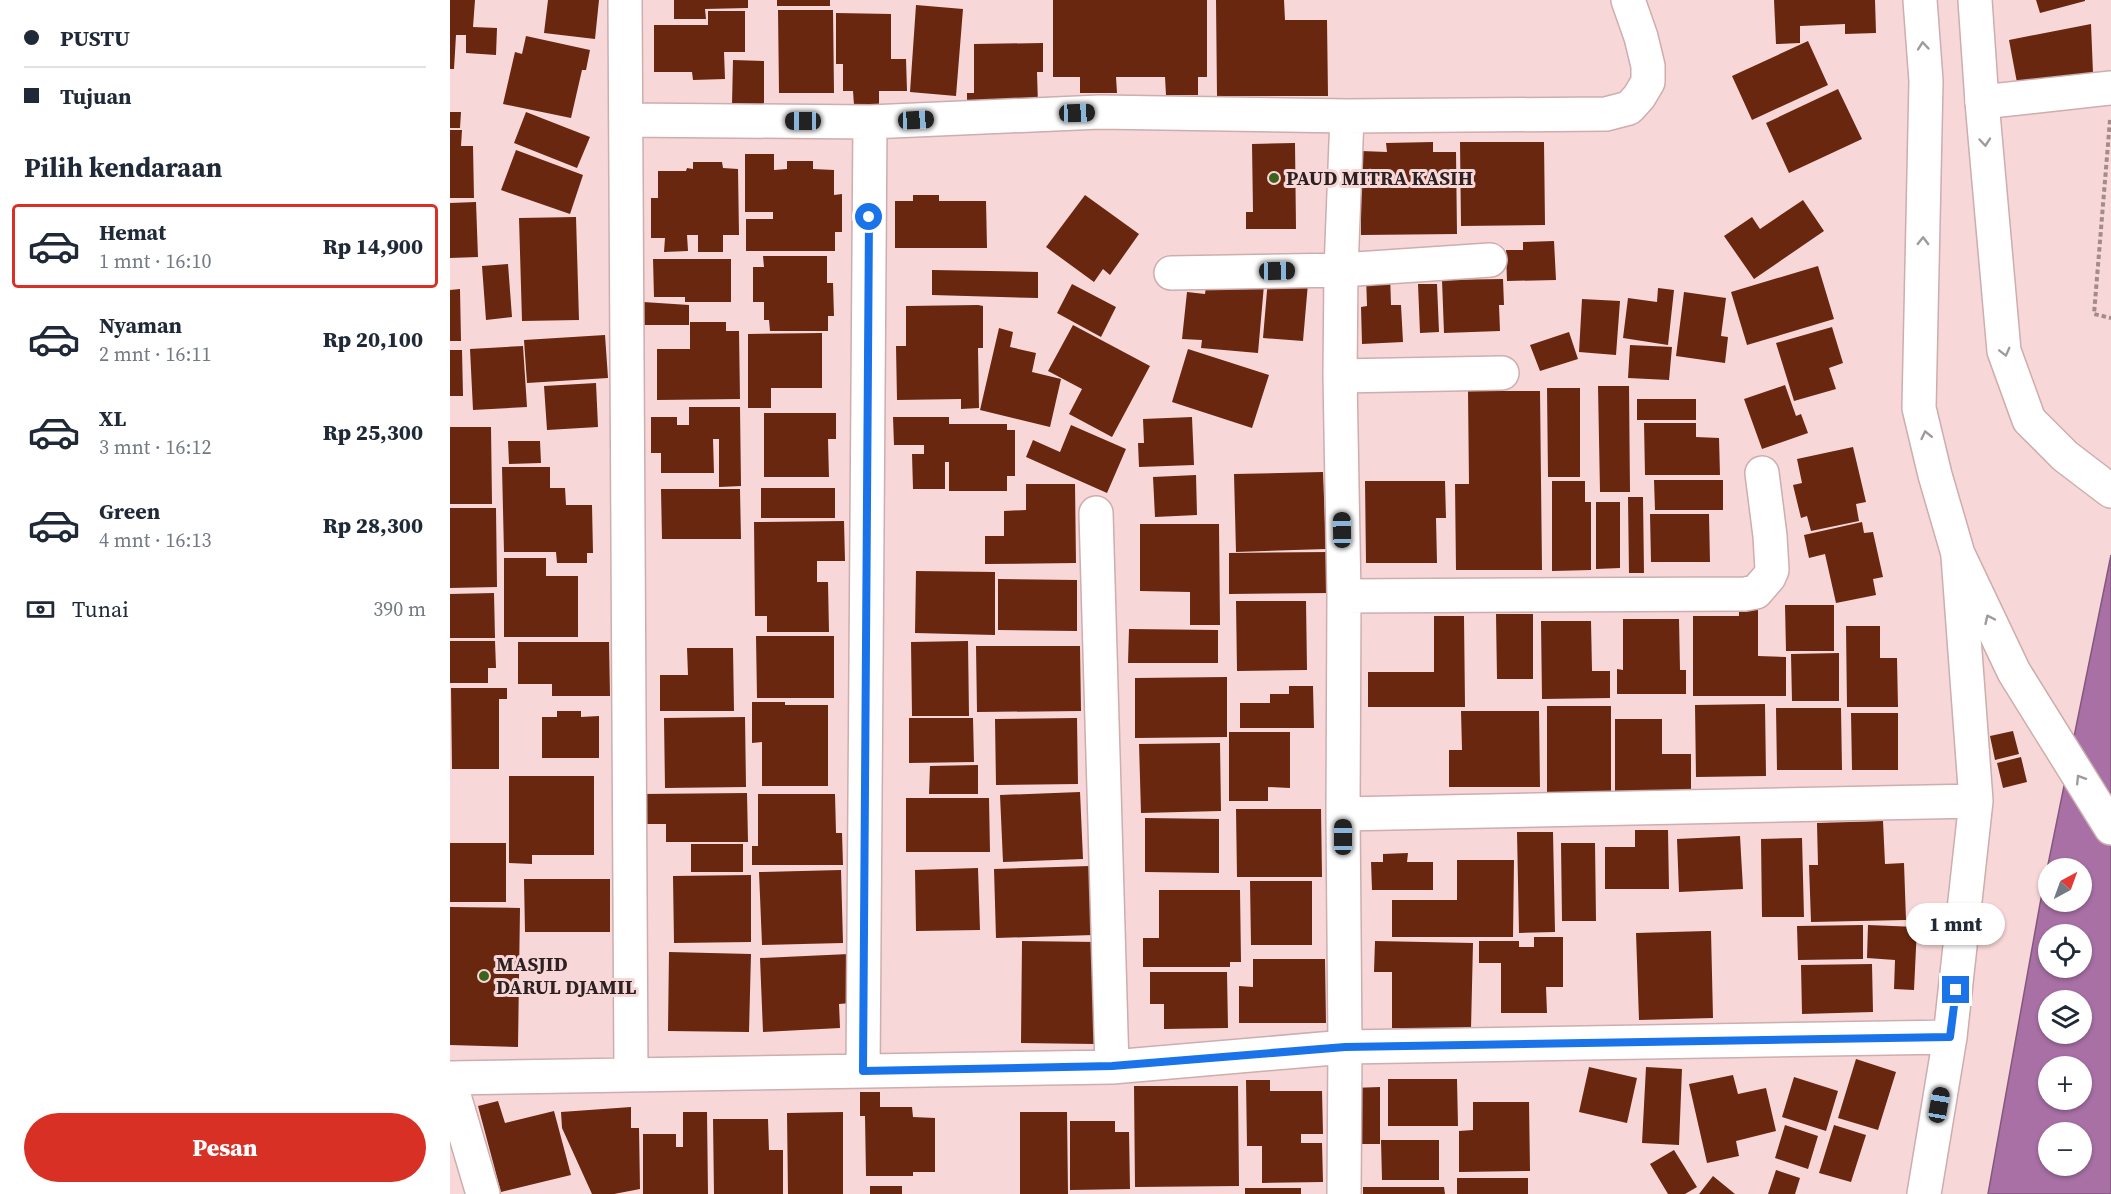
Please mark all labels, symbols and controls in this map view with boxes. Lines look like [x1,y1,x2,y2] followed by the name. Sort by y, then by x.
[60,23,130,53] text: PUSTU
[1917,42,1930,51] one-way arrow
[60,81,132,111] text: Tujuan
[1059,103,1095,123] car
[898,110,934,130] car
[785,112,821,130] car
[1978,138,1991,147] one-way arrow
[24,149,222,186] text: Pilih kendaraan
[1286,164,1473,192] place label: PAUD MITRA KASIH
[1267,171,1281,185] marker: PAUD MITRA KASIH
[855,203,882,230] route start
[99,217,166,247] text: Hemat
[27,219,81,273] icon: car
[323,231,423,261] text: Rp 14,900
[1917,236,1929,245] one-way arrow
[99,247,212,275] text: 1 mnt · 16:10
[1259,262,1295,280] car
[99,310,182,340] text: Nyaman
[27,312,81,366] icon: car
[323,324,423,354] text: Rp 20,100
[99,340,212,368] text: 2 mnt · 16:11
[1998,347,2011,357] one-way arrow
[99,403,126,433] text: XL
[27,405,81,459] icon: car
[323,417,423,447] text: Rp 25,300
[1920,430,1933,440] one-way arrow
[99,433,212,461] text: 3 mnt · 16:12
[99,496,160,526] text: Green
[27,498,81,552] icon: car
[323,510,423,540] text: Rp 28,300
[1333,512,1351,548] car
[99,526,212,554] text: 4 mnt · 16:13
[24,593,57,626] icon: cash
[72,594,129,624] text: Tunai
[373,595,426,623] text: 390 m
[1984,614,1996,625] one-way arrow
[2077,774,2088,785] one-way arrow
[1334,819,1352,855] car
[2038,858,2092,912] north arrow
[2038,858,2092,1176] map controls
[1906,903,2006,945] callout: 1 mnt
[1929,910,1982,938] text: 1 mnt
[2038,924,2092,978] button: locate
[496,950,637,1001] place label: MASJID DARUL DJAMIL
[477,969,491,983] marker: MASJID DARUL DJAMIL
[1942,976,1969,1003] route end
[2038,990,2092,1044] button: layers
[2038,1056,2092,1110] button: +
[1927,1086,1951,1124] car
[24,1113,426,1182] button: Pesan
[2038,1122,2092,1176] button: −

